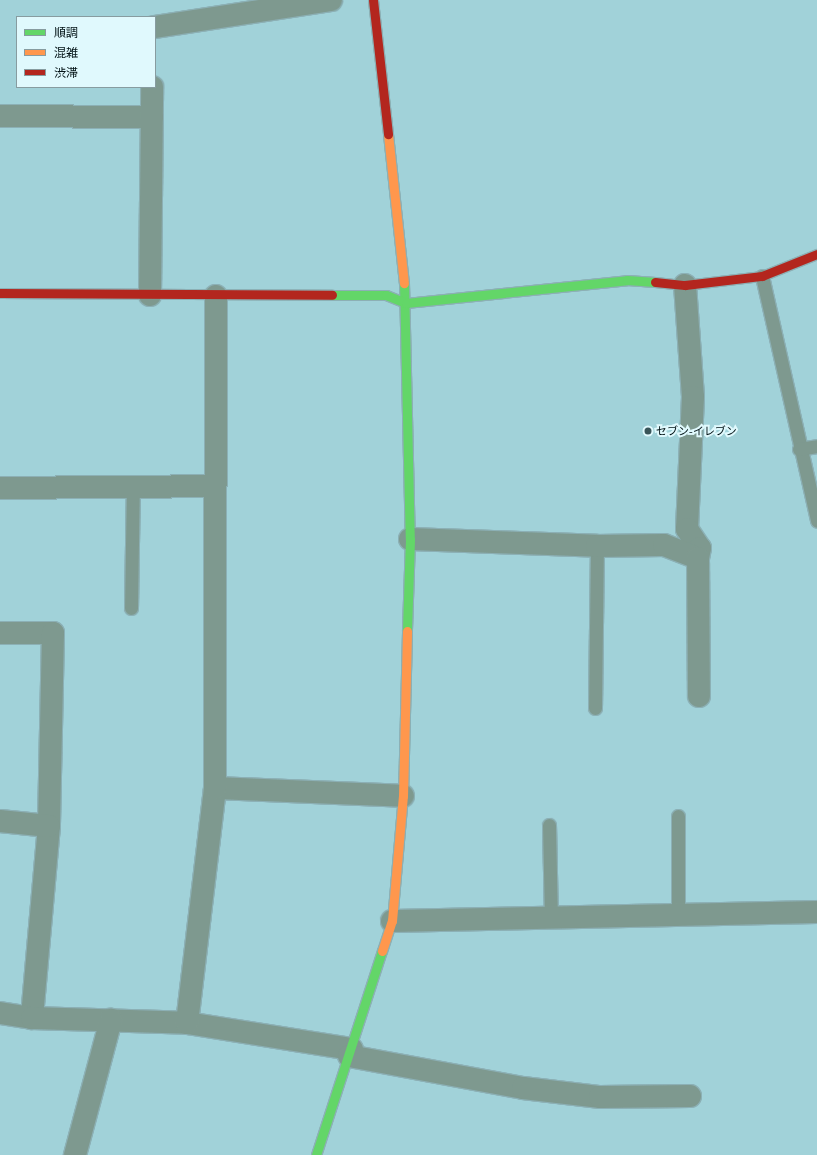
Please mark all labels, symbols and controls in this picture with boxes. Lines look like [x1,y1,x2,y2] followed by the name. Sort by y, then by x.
[16,16,156,88] legend
[54,26,78,40] text: 順調
[54,46,78,60] text: 混雑
[54,66,78,80] text: 渋滞
[656,424,737,438] place label: セブン-イレブン
[643,426,653,436] marker: セブン-イレブン

